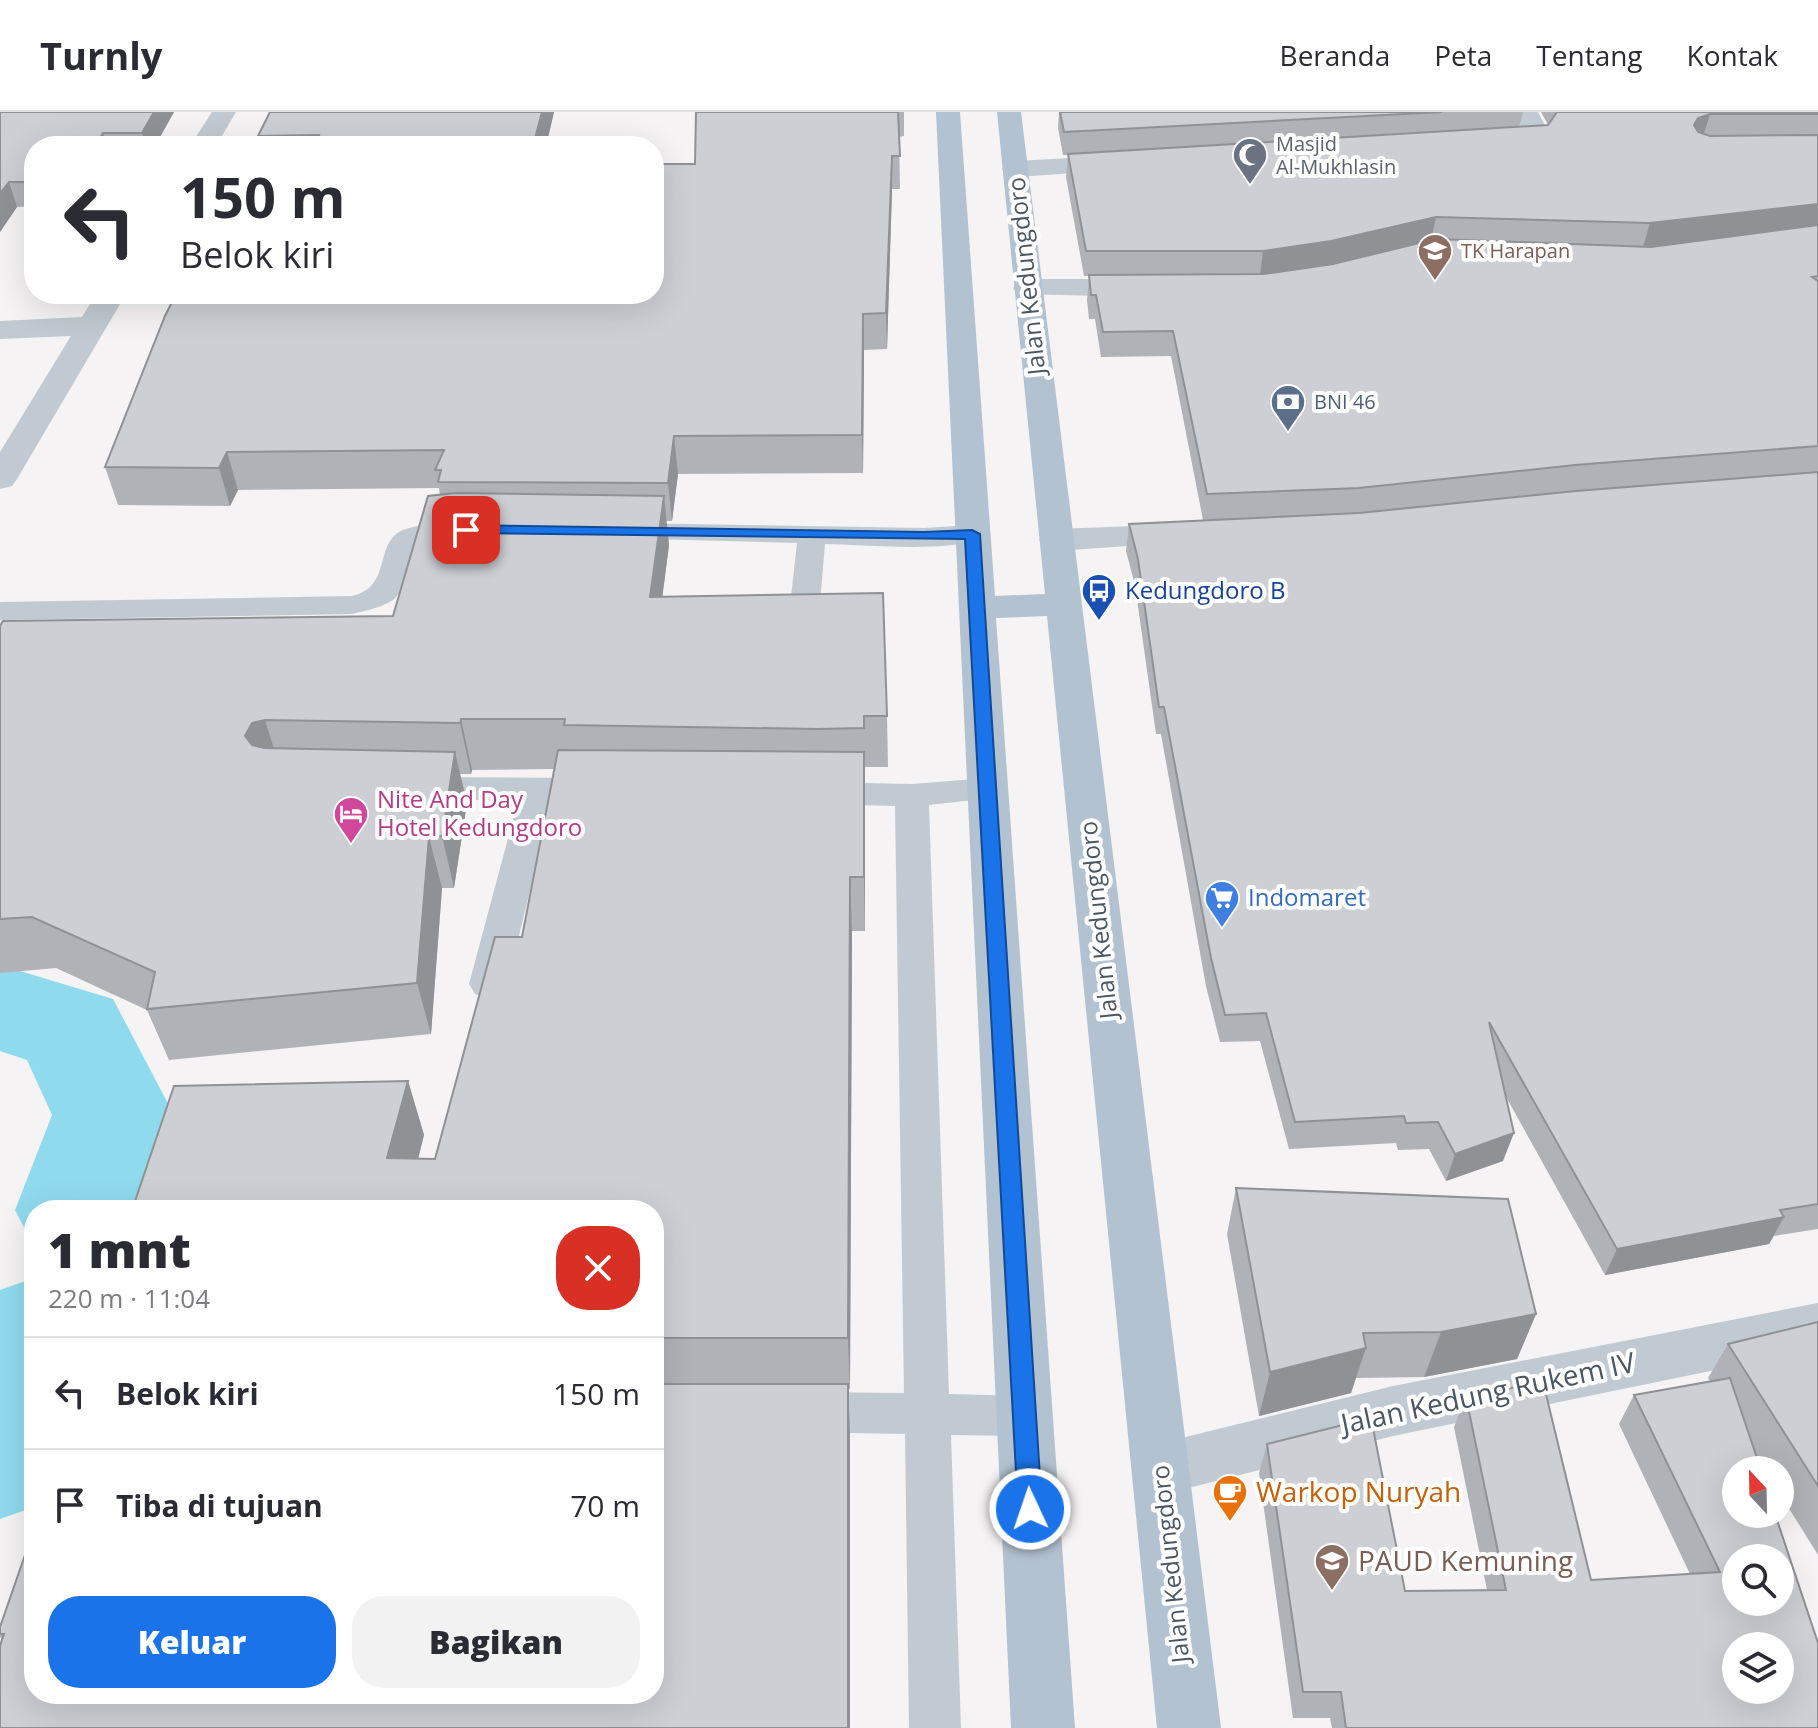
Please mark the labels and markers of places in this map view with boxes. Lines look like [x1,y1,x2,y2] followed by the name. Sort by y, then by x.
[1276,130,1396,180] place label: Masjid Al-Mukhlasin
[1231,136,1269,186] mosque icon: Masjid Al-Mukhlasin
[1416,232,1454,282] school or university icon: TK Harapan
[1461,237,1570,264] place label: TK Harapan
[1269,383,1307,433] bank icon: BNI 46
[1314,388,1376,415] place label: BNI 46
[432,496,500,564] pin
[1080,572,1118,622] bus stop icon: Kedungdoro B
[1125,573,1285,606] place label: Kedungdoro B
[377,782,582,843] place label: Nite And Day Hotel Kedungdoro
[332,795,370,845] hotel icon: Nite And Day Hotel Kedungdoro
[1203,879,1241,929] supermarket icon: Indomaret
[1248,880,1366,913] place label: Indomaret
[1256,1472,1461,1510] place label: Warkop Nuryah
[1211,1473,1249,1523] cafe icon: Warkop Nuryah
[1358,1541,1573,1579] place label: PAUD Kemuning
[1313,1542,1351,1592] school or university icon: PAUD Kemuning

